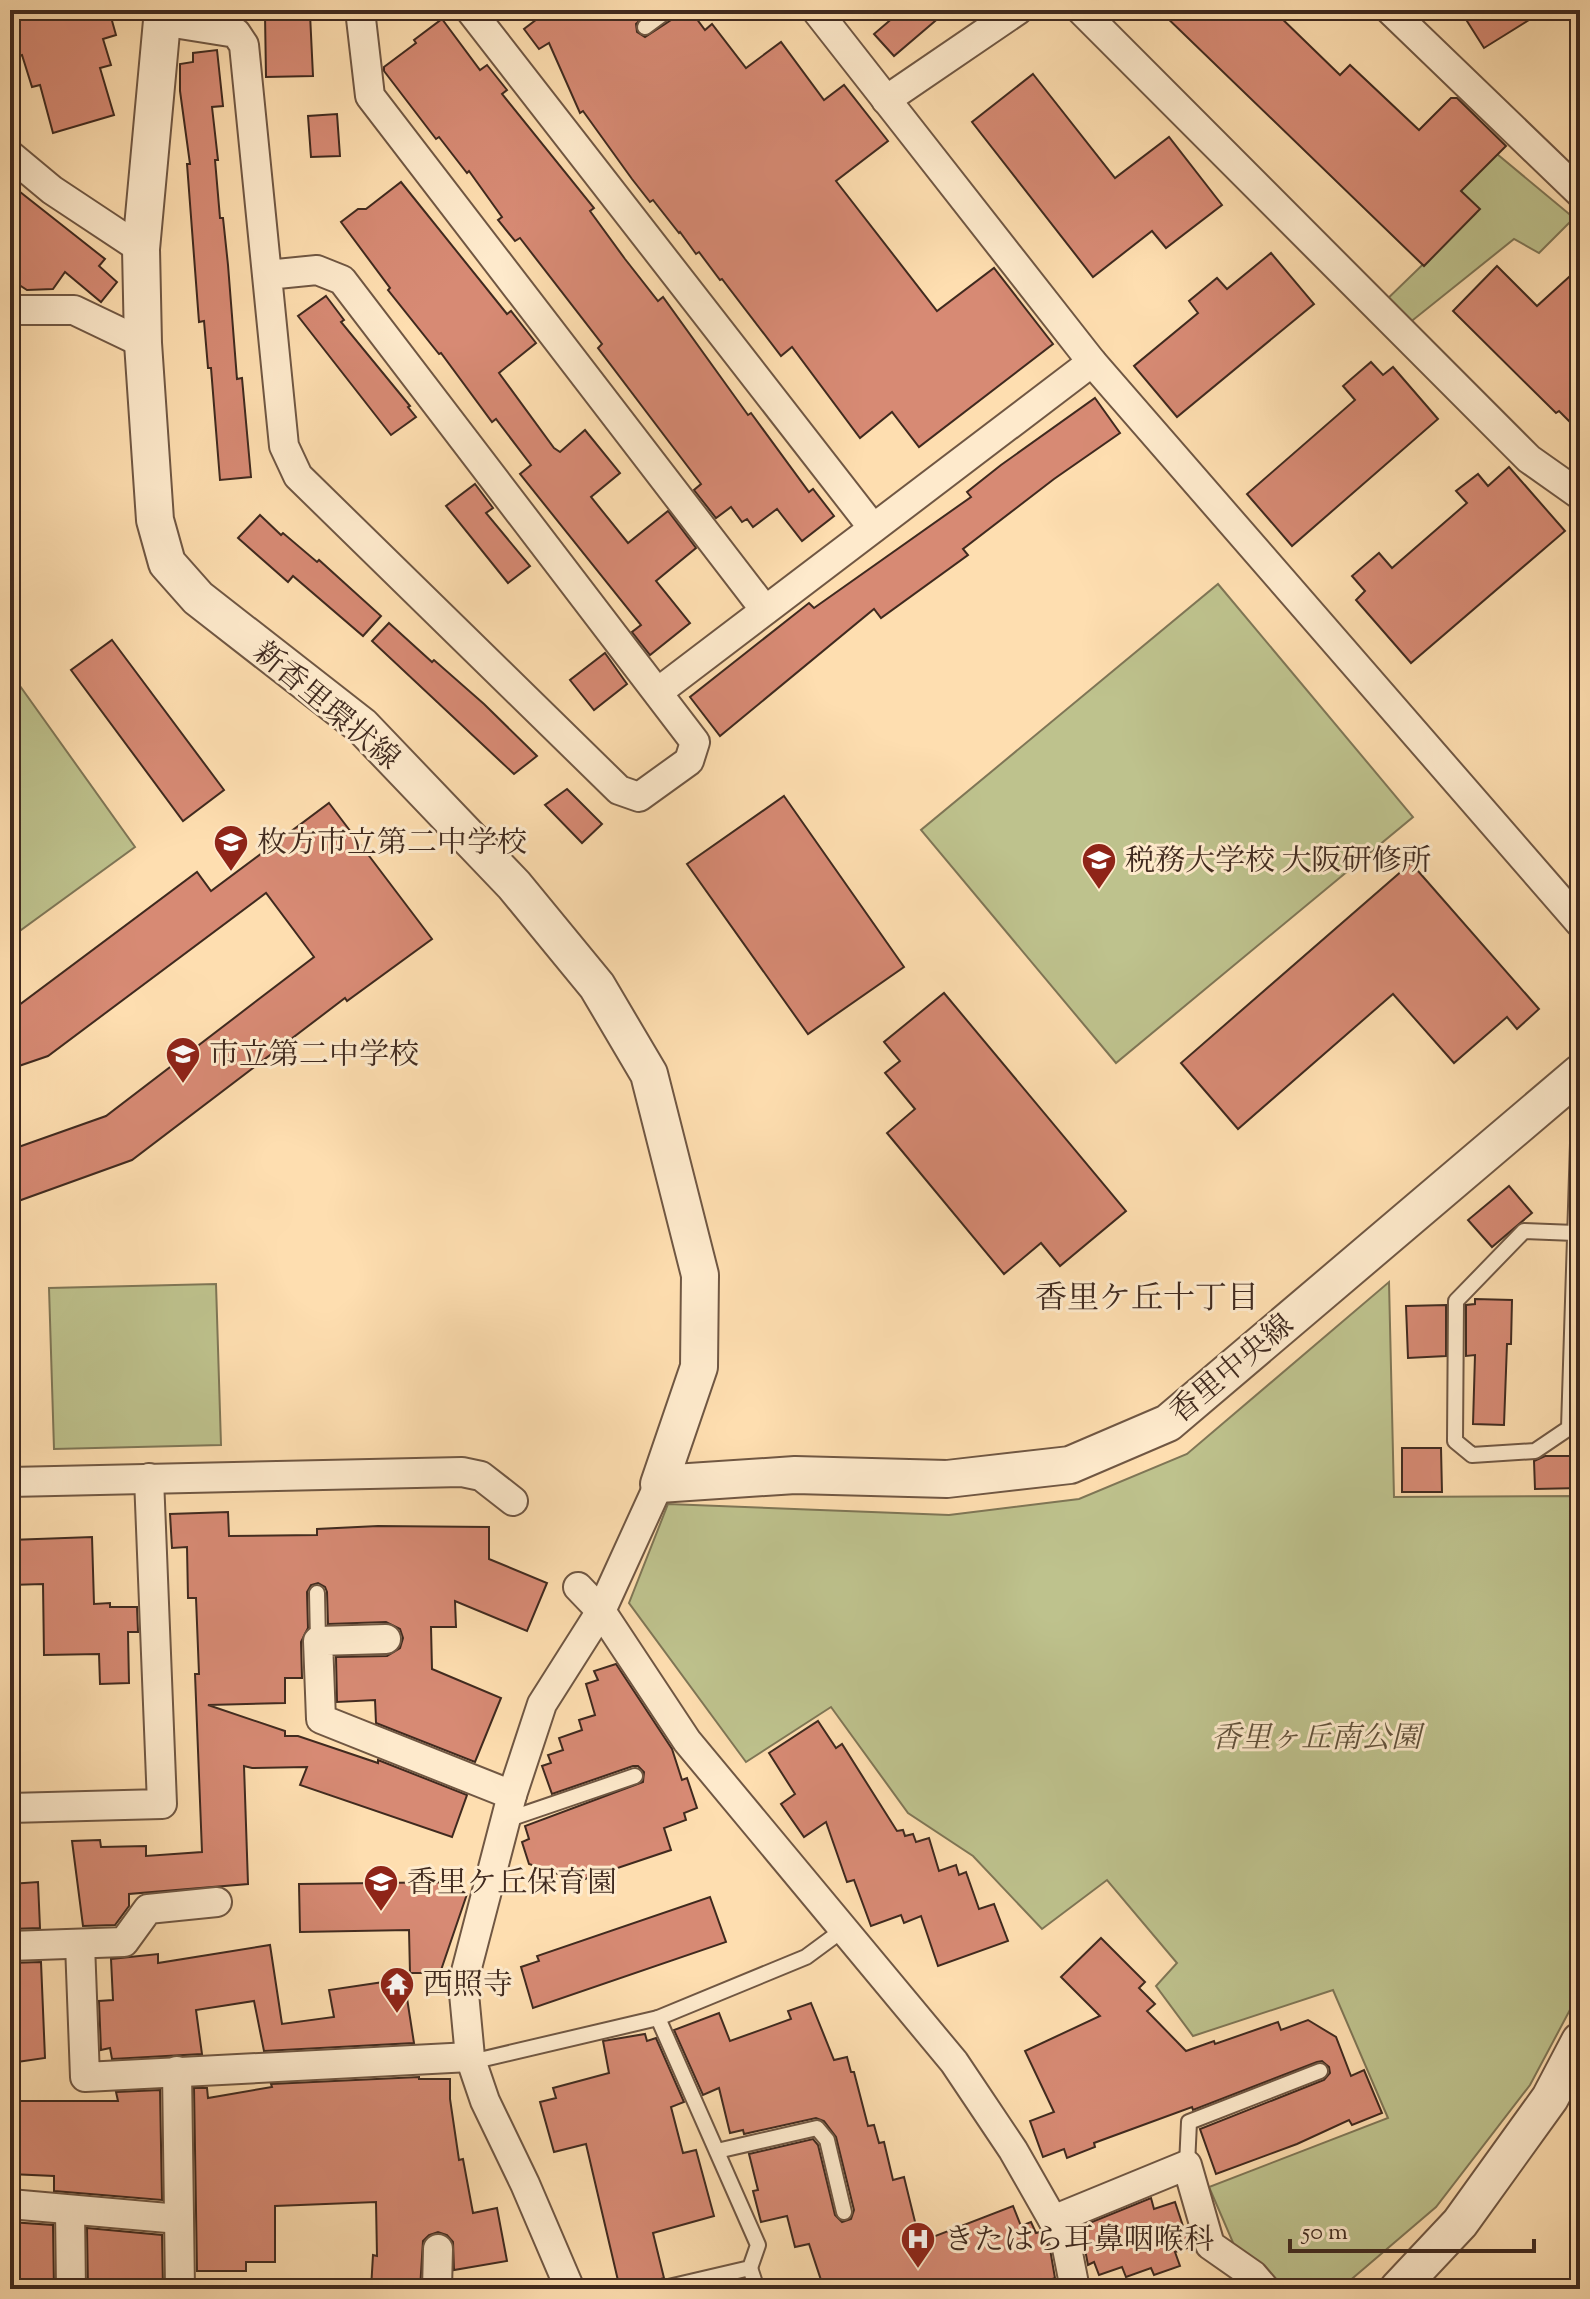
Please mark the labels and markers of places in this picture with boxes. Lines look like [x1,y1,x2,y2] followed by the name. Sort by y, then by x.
[212,823,250,873] school or university icon: 枚方市立第二中学校
[257,823,527,866] place label: 枚方市立第二中学校
[1080,841,1118,891] school or university icon: 税務大学校 大阪研修所
[1125,841,1431,884] place label: 税務大学校 大阪研修所
[164,1035,202,1085] school or university icon: 市立第二中学校
[209,1035,419,1078] place label: 市立第二中学校
[362,1863,400,1913] school or university icon: 香里ケ丘保育園
[407,1863,617,1906] place label: 香里ケ丘保育園
[378,1965,416,2015] temple icon: 西照寺
[423,1965,513,2008] place label: 西照寺
[899,2220,937,2270] hospital icon: きたはら耳鼻咽喉科
[944,2220,1214,2263] place label: きたはら耳鼻咽喉科

